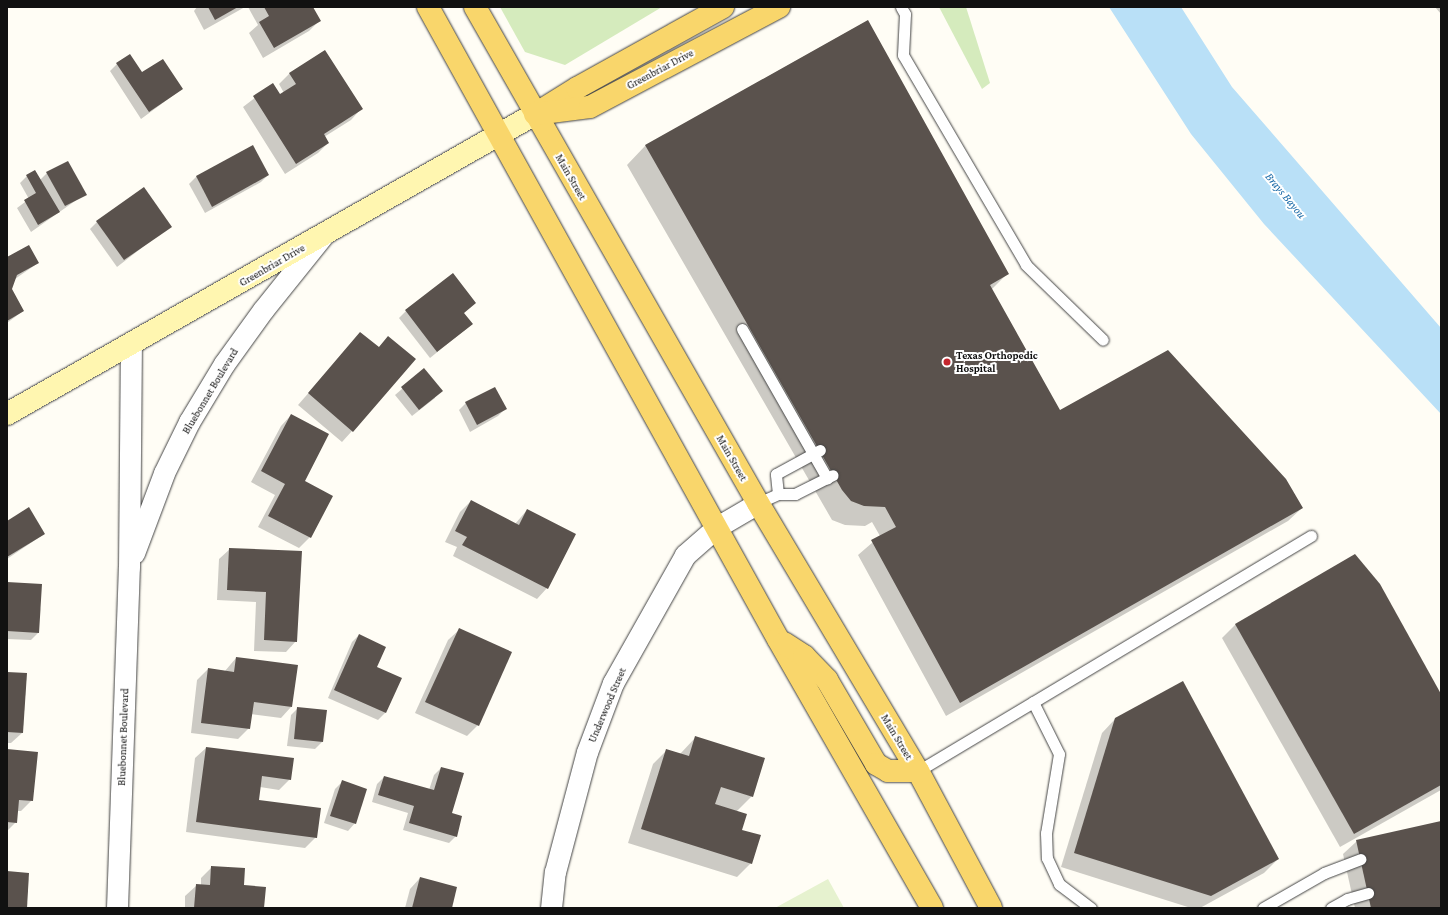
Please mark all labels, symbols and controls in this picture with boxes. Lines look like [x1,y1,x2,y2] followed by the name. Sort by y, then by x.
[624,46,696,92] street label: Greenbriar Drive
[553,152,589,202] street label: Main Street
[1262,170,1308,222] water label: Brays Bayou
[237,241,307,289] street label: Greenbriar Drive
[179,346,241,436] street label: Bluebonnet Boulevard
[956,349,1038,375] place label: Texas Orthopedic Hospital
[941,356,953,368] marker: Texas Orthopedic Hospital
[714,433,750,483] street label: Main Street
[585,666,629,744] street label: Underwood Street
[115,688,131,786] street label: Bluebonnet Boulevard
[878,712,916,762] street label: Main Street

